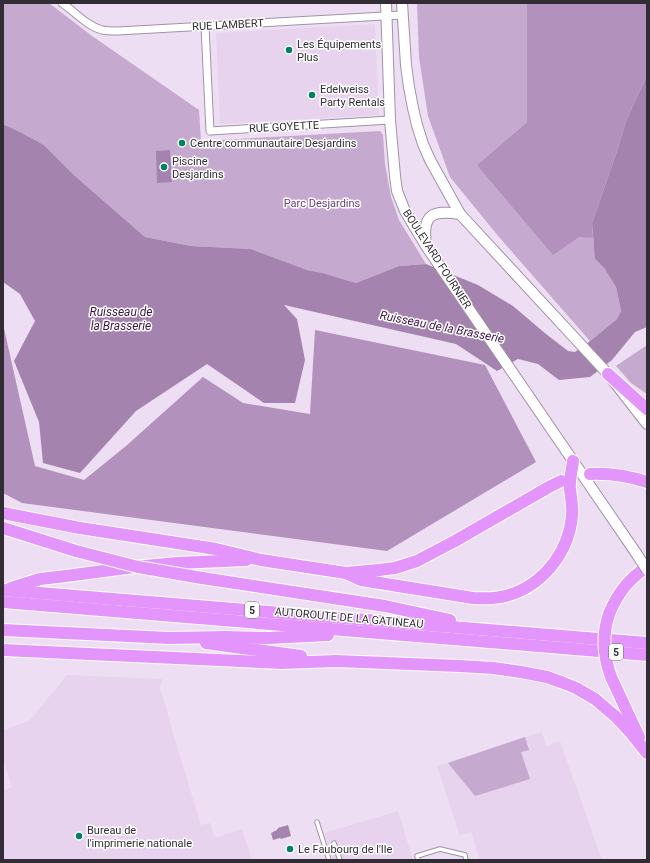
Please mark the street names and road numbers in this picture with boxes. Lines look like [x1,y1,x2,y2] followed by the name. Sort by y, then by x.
[192,17,265,33] street label: RUE LAMBERT
[249,119,319,135] street label: RUE GOYETTE
[400,207,474,311] street label: BOULEVARD FOURNIER
[245,602,259,618] road number: 5
[274,605,424,631] street label: AUTOROUTE DE LA GATINEAU
[609,644,623,660] road number: 5

